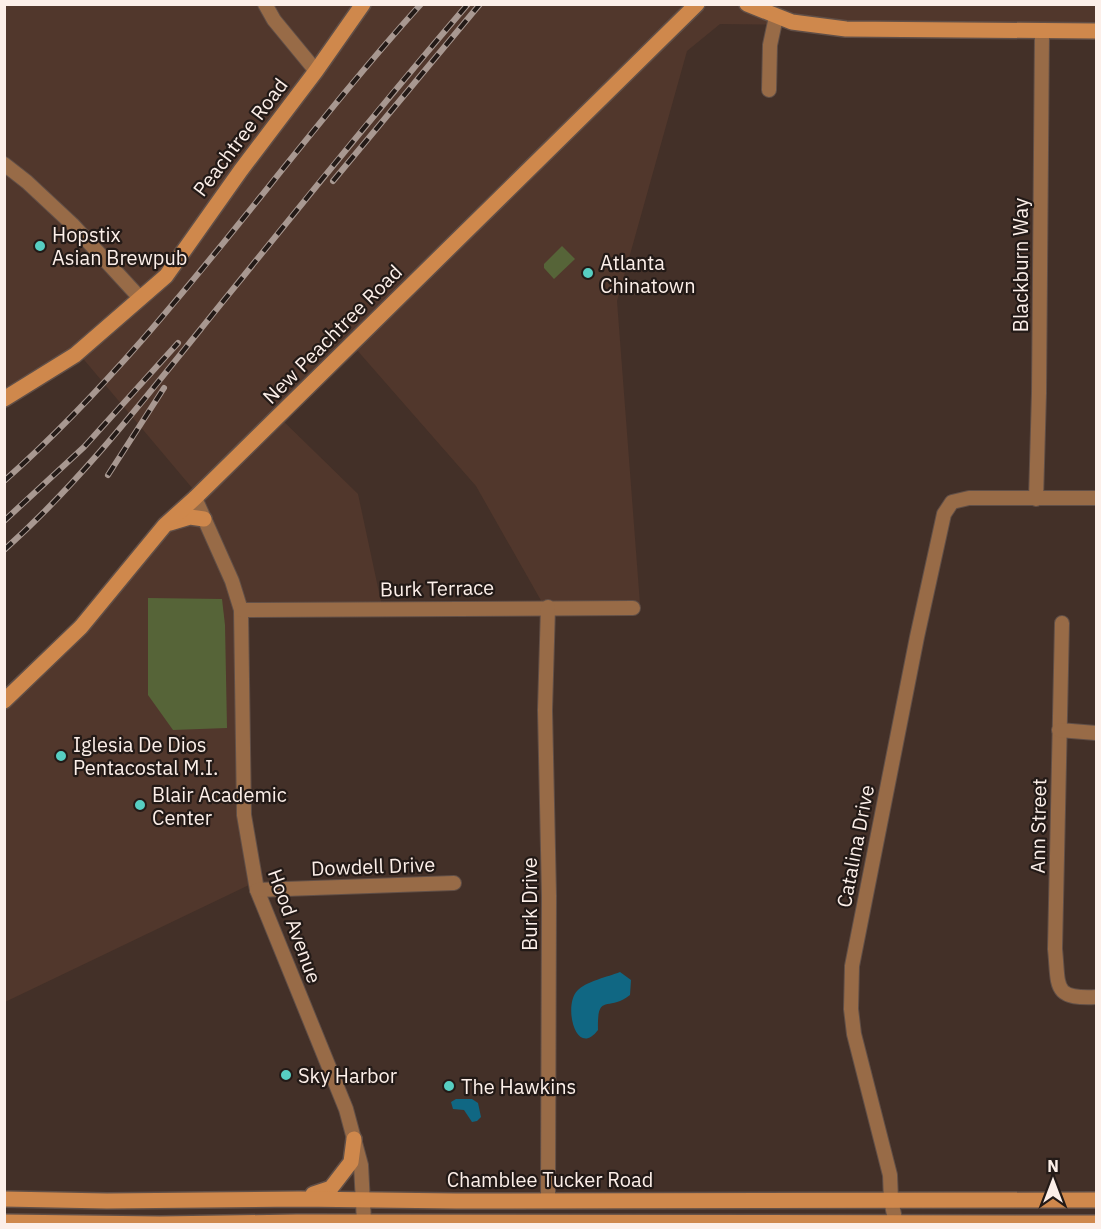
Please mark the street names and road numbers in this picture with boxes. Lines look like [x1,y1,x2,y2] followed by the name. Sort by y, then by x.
[187,72,293,202] street label: Peachtree Road
[1007,198,1034,332] street label: Blackburn Way
[256,258,408,410] street label: New Peachtree Road
[380,574,494,602] street label: Burk Terrace
[1024,778,1052,874] street label: Ann Street
[830,782,880,910] street label: Catalina Drive
[310,850,436,882] street label: Dowdell Drive
[516,857,543,951] street label: Burk Drive
[262,865,328,987] street label: Hood Avenue
[447,1166,653,1193] street label: Chamblee Tucker Road

